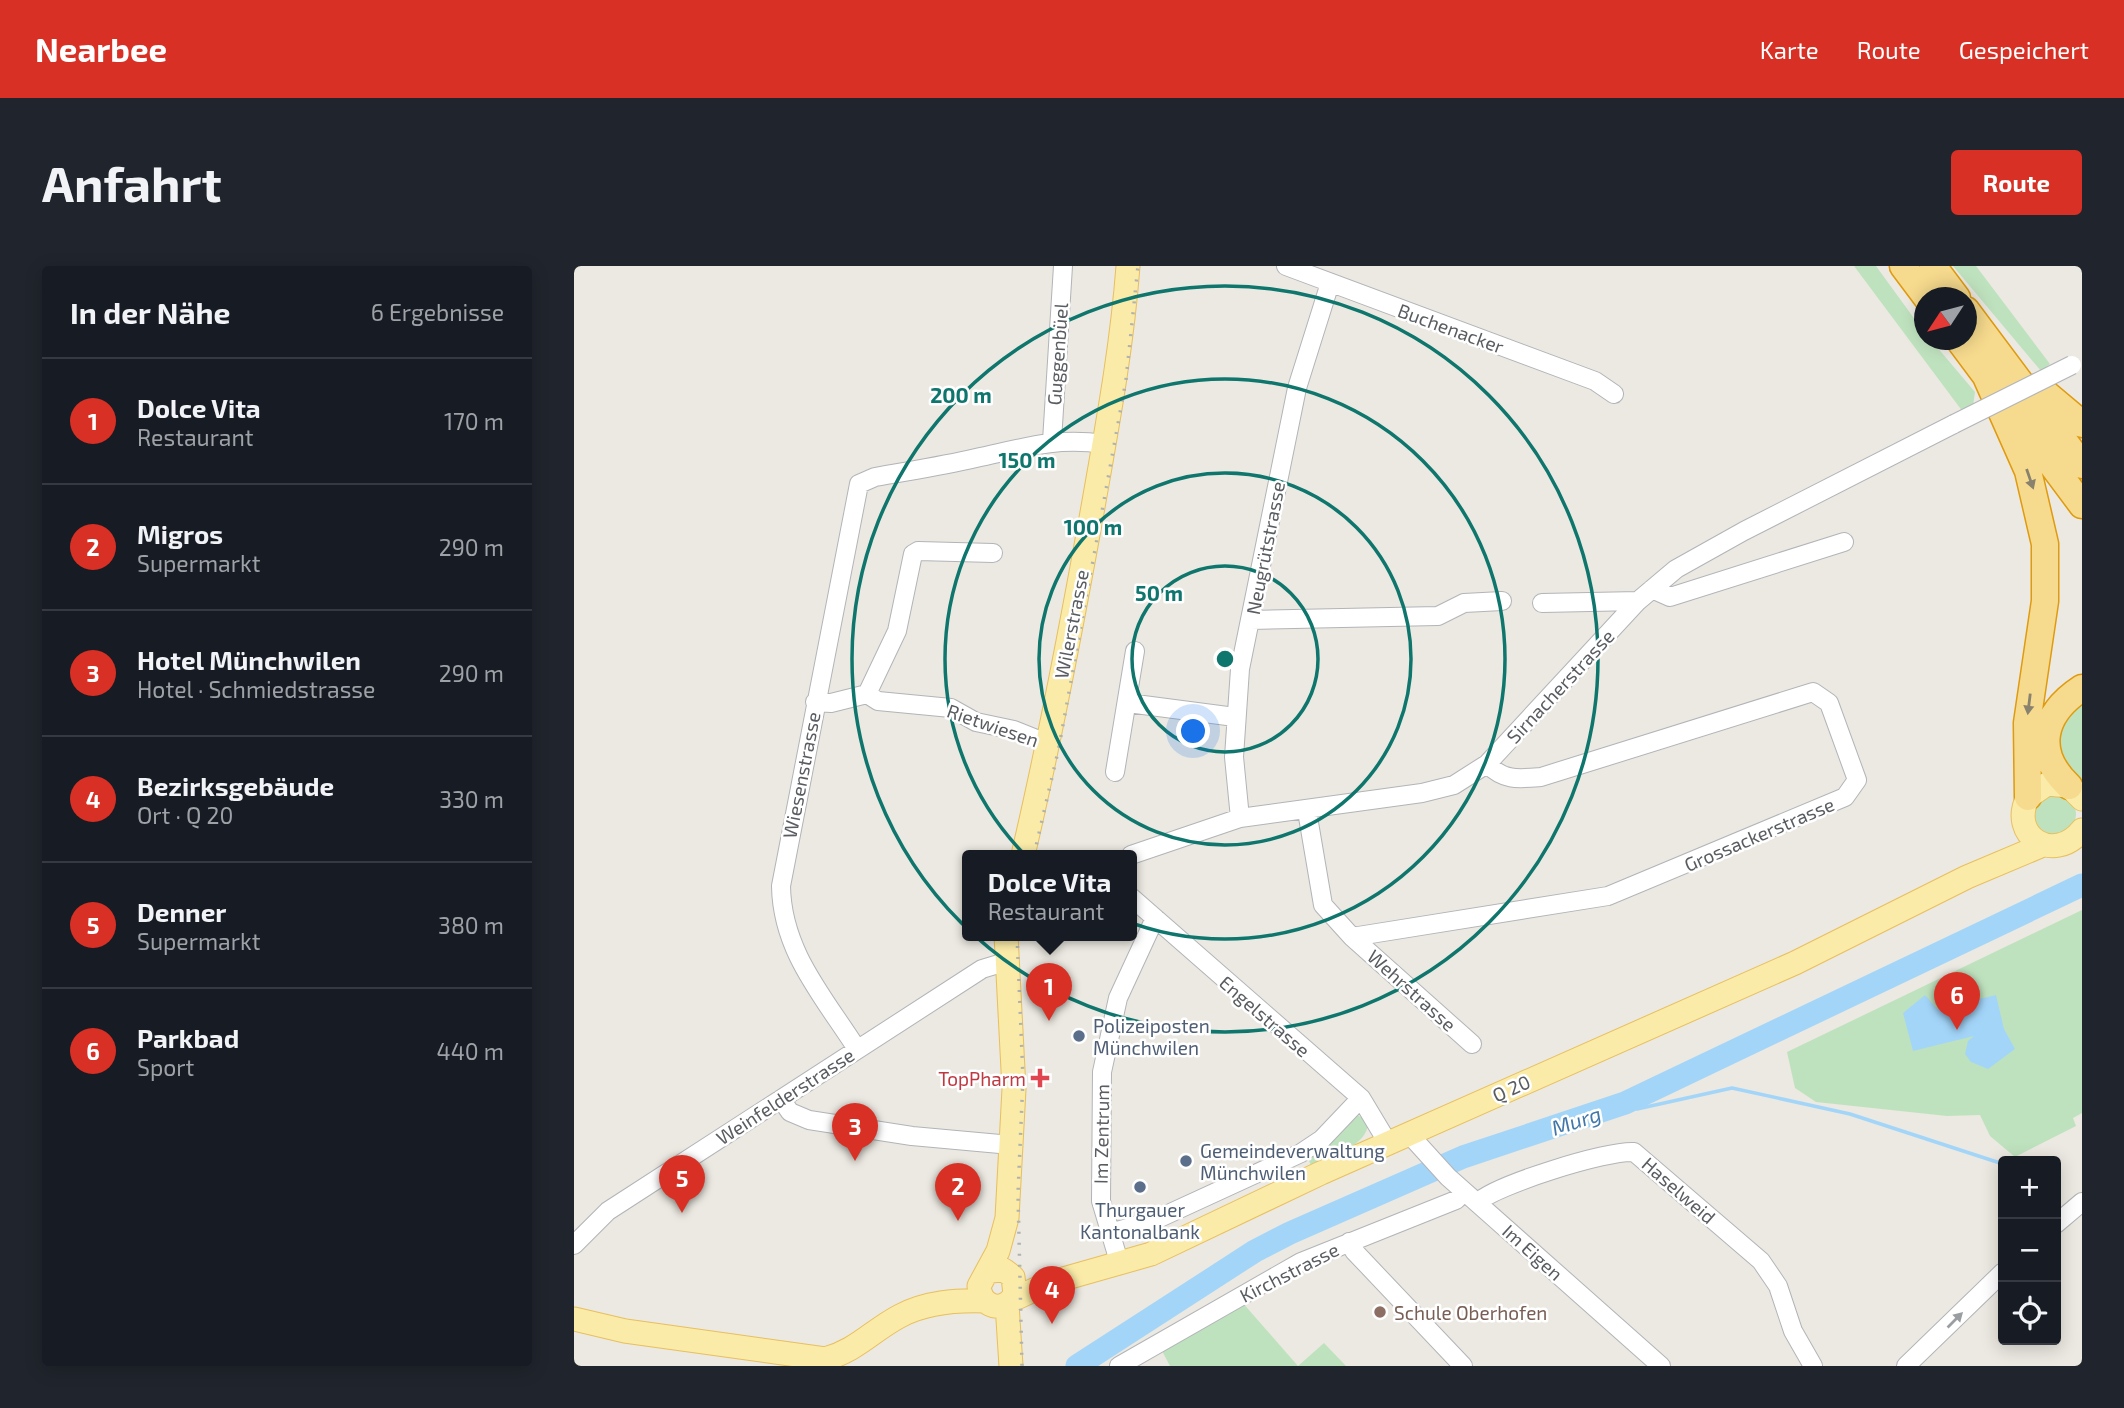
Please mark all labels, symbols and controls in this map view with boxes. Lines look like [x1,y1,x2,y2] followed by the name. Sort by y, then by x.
[35,29,167,69] text: Nearbee
[1760,35,1819,64] text: Karte
[1857,35,1921,64] text: Route
[1959,35,2089,64] text: Gespeichert
[1951,150,2082,215] button: Route
[42,153,222,212] text: Anfahrt
[1914,287,1977,350] north arrow
[70,294,231,330] text: In der Nähe
[371,298,504,326] text: 6 Ergebnisse
[1395,298,1507,358] street label: Buchenacker
[1042,302,1072,406] street label: Guggenbüel
[930,382,992,407] text: 200 m
[137,392,261,423] text: Dolce Vita
[88,407,98,435] text: 1
[444,407,504,435] text: 170 m
[137,423,254,451] text: Restaurant
[999,447,1055,472] text: 150 m
[2025,469,2036,490] one-way arrow
[1241,479,1289,617] street label: Neugrütstrasse
[1064,514,1122,539] text: 100 m
[137,518,223,549] text: Migros
[86,533,100,561] text: 2
[439,533,504,561] text: 290 m
[137,549,260,577] text: Supermarkt
[1049,568,1093,680] street label: Wilerstrasse
[1135,580,1183,605] text: 50 m
[1501,624,1619,748] street label: Sirnacherstrasse
[137,644,361,675] text: Hotel Münchwilen
[1213,647,1237,671] centre of rings
[86,659,100,687] text: 3
[439,659,504,687] text: 290 m
[137,675,375,703] text: Hotel · Schmiedstrasse
[2023,693,2034,715] one-way arrow
[944,699,1042,751] street label: Rietwiesen
[777,710,825,840] street label: Wiesenstrasse
[1176,714,1210,748] your location
[137,770,334,801] text: Bezirksgebäude
[86,785,100,813] text: 4
[439,785,504,813] text: 330 m
[1681,792,1837,876] street label: Grossackerstrasse
[137,801,233,829] text: Ort · Q 20
[962,850,1137,941] popup
[988,866,1111,897] text: Dolce Vita
[137,896,226,927] text: Denner
[988,897,1104,925] text: Restaurant
[87,911,99,939] text: 5
[438,911,504,939] text: 380 m
[137,927,260,955] text: Supermarkt
[1363,944,1461,1036] street label: Wehrstrasse
[1026,963,1072,1021] pin: 1
[1215,970,1315,1062] street label: Engelstrasse
[1934,972,1980,1030] pin: 6
[1093,1014,1210,1059] place label: Polizeiposten Münchwilen
[137,1022,239,1053] text: Parkbad
[1071,1028,1087,1044] marker: Polizeiposten Münchwilen
[86,1037,100,1065] text: 6
[437,1037,504,1065] text: 440 m
[712,1043,858,1149] street label: Weinfelderstrasse
[137,1053,194,1081] text: Sport
[938,1067,1026,1090] place label: TopPharm
[1032,1070,1048,1086] marker: TopPharm
[1488,1070,1534,1106] street label: Q 20
[1089,1084,1113,1184] street label: Im Zentrum
[1548,1100,1604,1140] water label: Murg
[832,1103,878,1161] pin: 3
[1200,1139,1385,1184] place label: Gemeindeverwaltung Münchwilen
[1638,1152,1720,1228] street label: Haselweid
[1178,1153,1194,1169] marker: Gemeindeverwaltung Münchwilen
[659,1155,705,1213] pin: 5
[1998,1156,2061,1345] map controls
[1998,1156,2061,1219] button: +
[935,1163,981,1221] pin: 2
[1132,1179,1148,1195] marker: Thurgauer Kantonalbank
[1080,1198,1200,1243] place label: Thurgauer Kantonalbank
[1498,1219,1568,1285] street label: Im Eigen
[1998,1219,2061,1282] button: −
[1236,1237,1342,1307] street label: Kirchstrasse
[1029,1266,1075,1324] pin: 4
[1998,1282,2061,1345] button: locate
[1394,1301,1547,1324] place label: Schule Oberhofen
[1372,1304,1388,1320] marker: Schule Oberhofen
[1947,1312,1963,1329] one-way arrow

